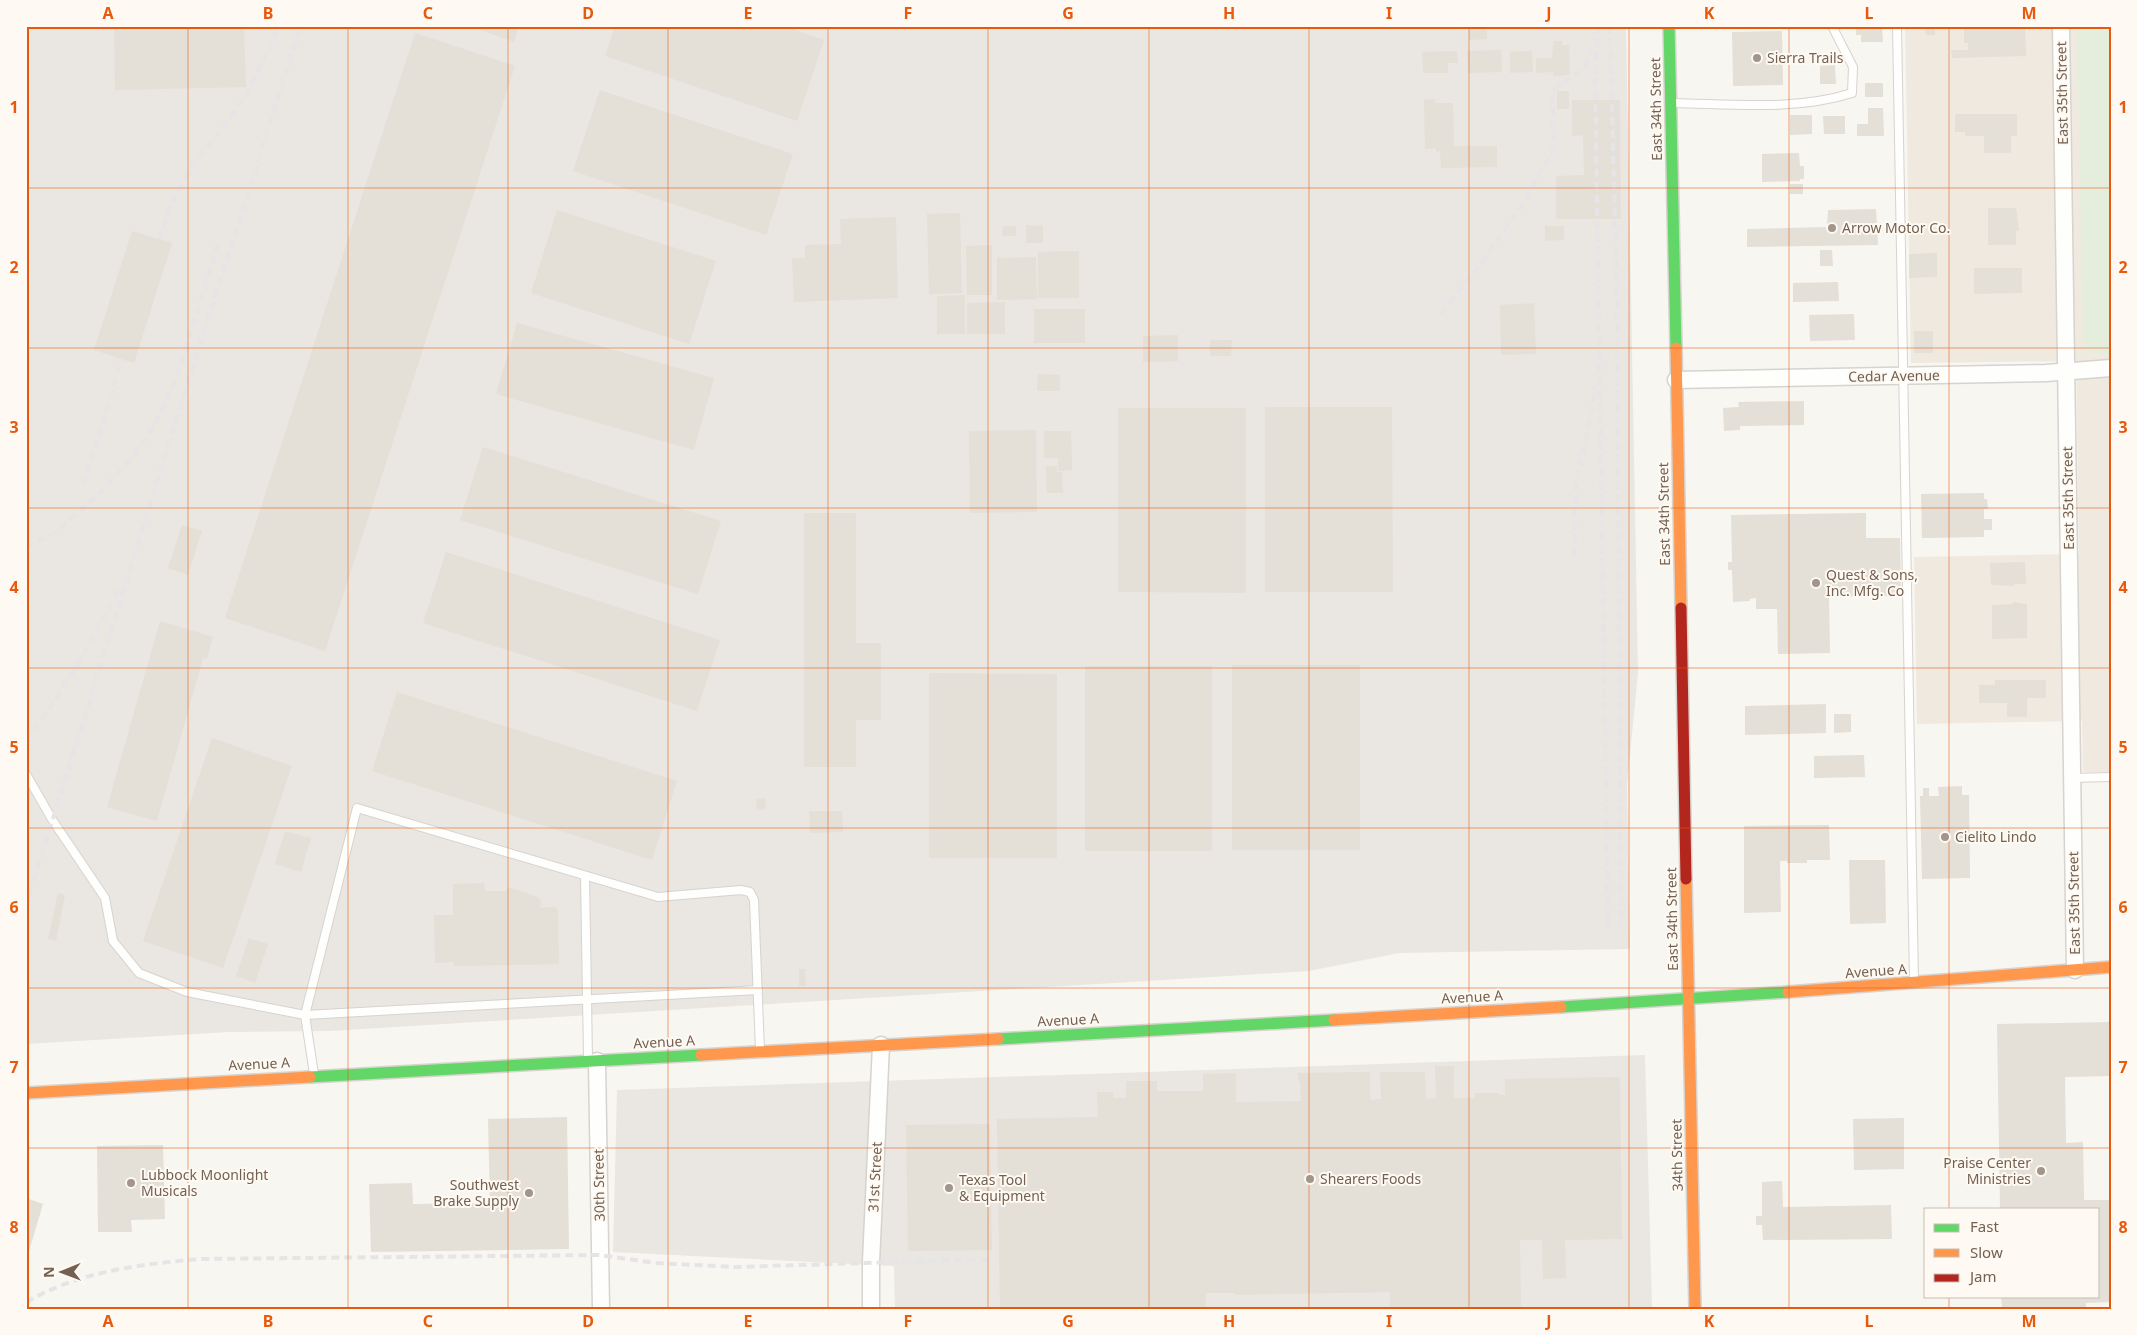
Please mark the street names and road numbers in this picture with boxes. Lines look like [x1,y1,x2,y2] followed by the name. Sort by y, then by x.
[2051,41,2072,145] street label: East 35th Street
[1645,57,1666,161] street label: East 34th Street
[1848,365,1940,386] street label: Cedar Avenue
[2057,446,2078,550] street label: East 35th Street
[1653,462,1674,566] street label: East 34th Street
[2063,851,2084,955] street label: East 35th Street
[1661,867,1682,971] street label: East 34th Street
[1845,959,1907,982] street label: Avenue A
[1441,985,1503,1008] street label: Avenue A
[1037,1008,1099,1031] street label: Avenue A
[633,1030,695,1053] street label: Avenue A
[228,1052,290,1075] street label: Avenue A
[1666,1119,1687,1191] street label: 34th Street
[863,1141,886,1213] street label: 31st Street
[588,1149,609,1221] street label: 30th Street

